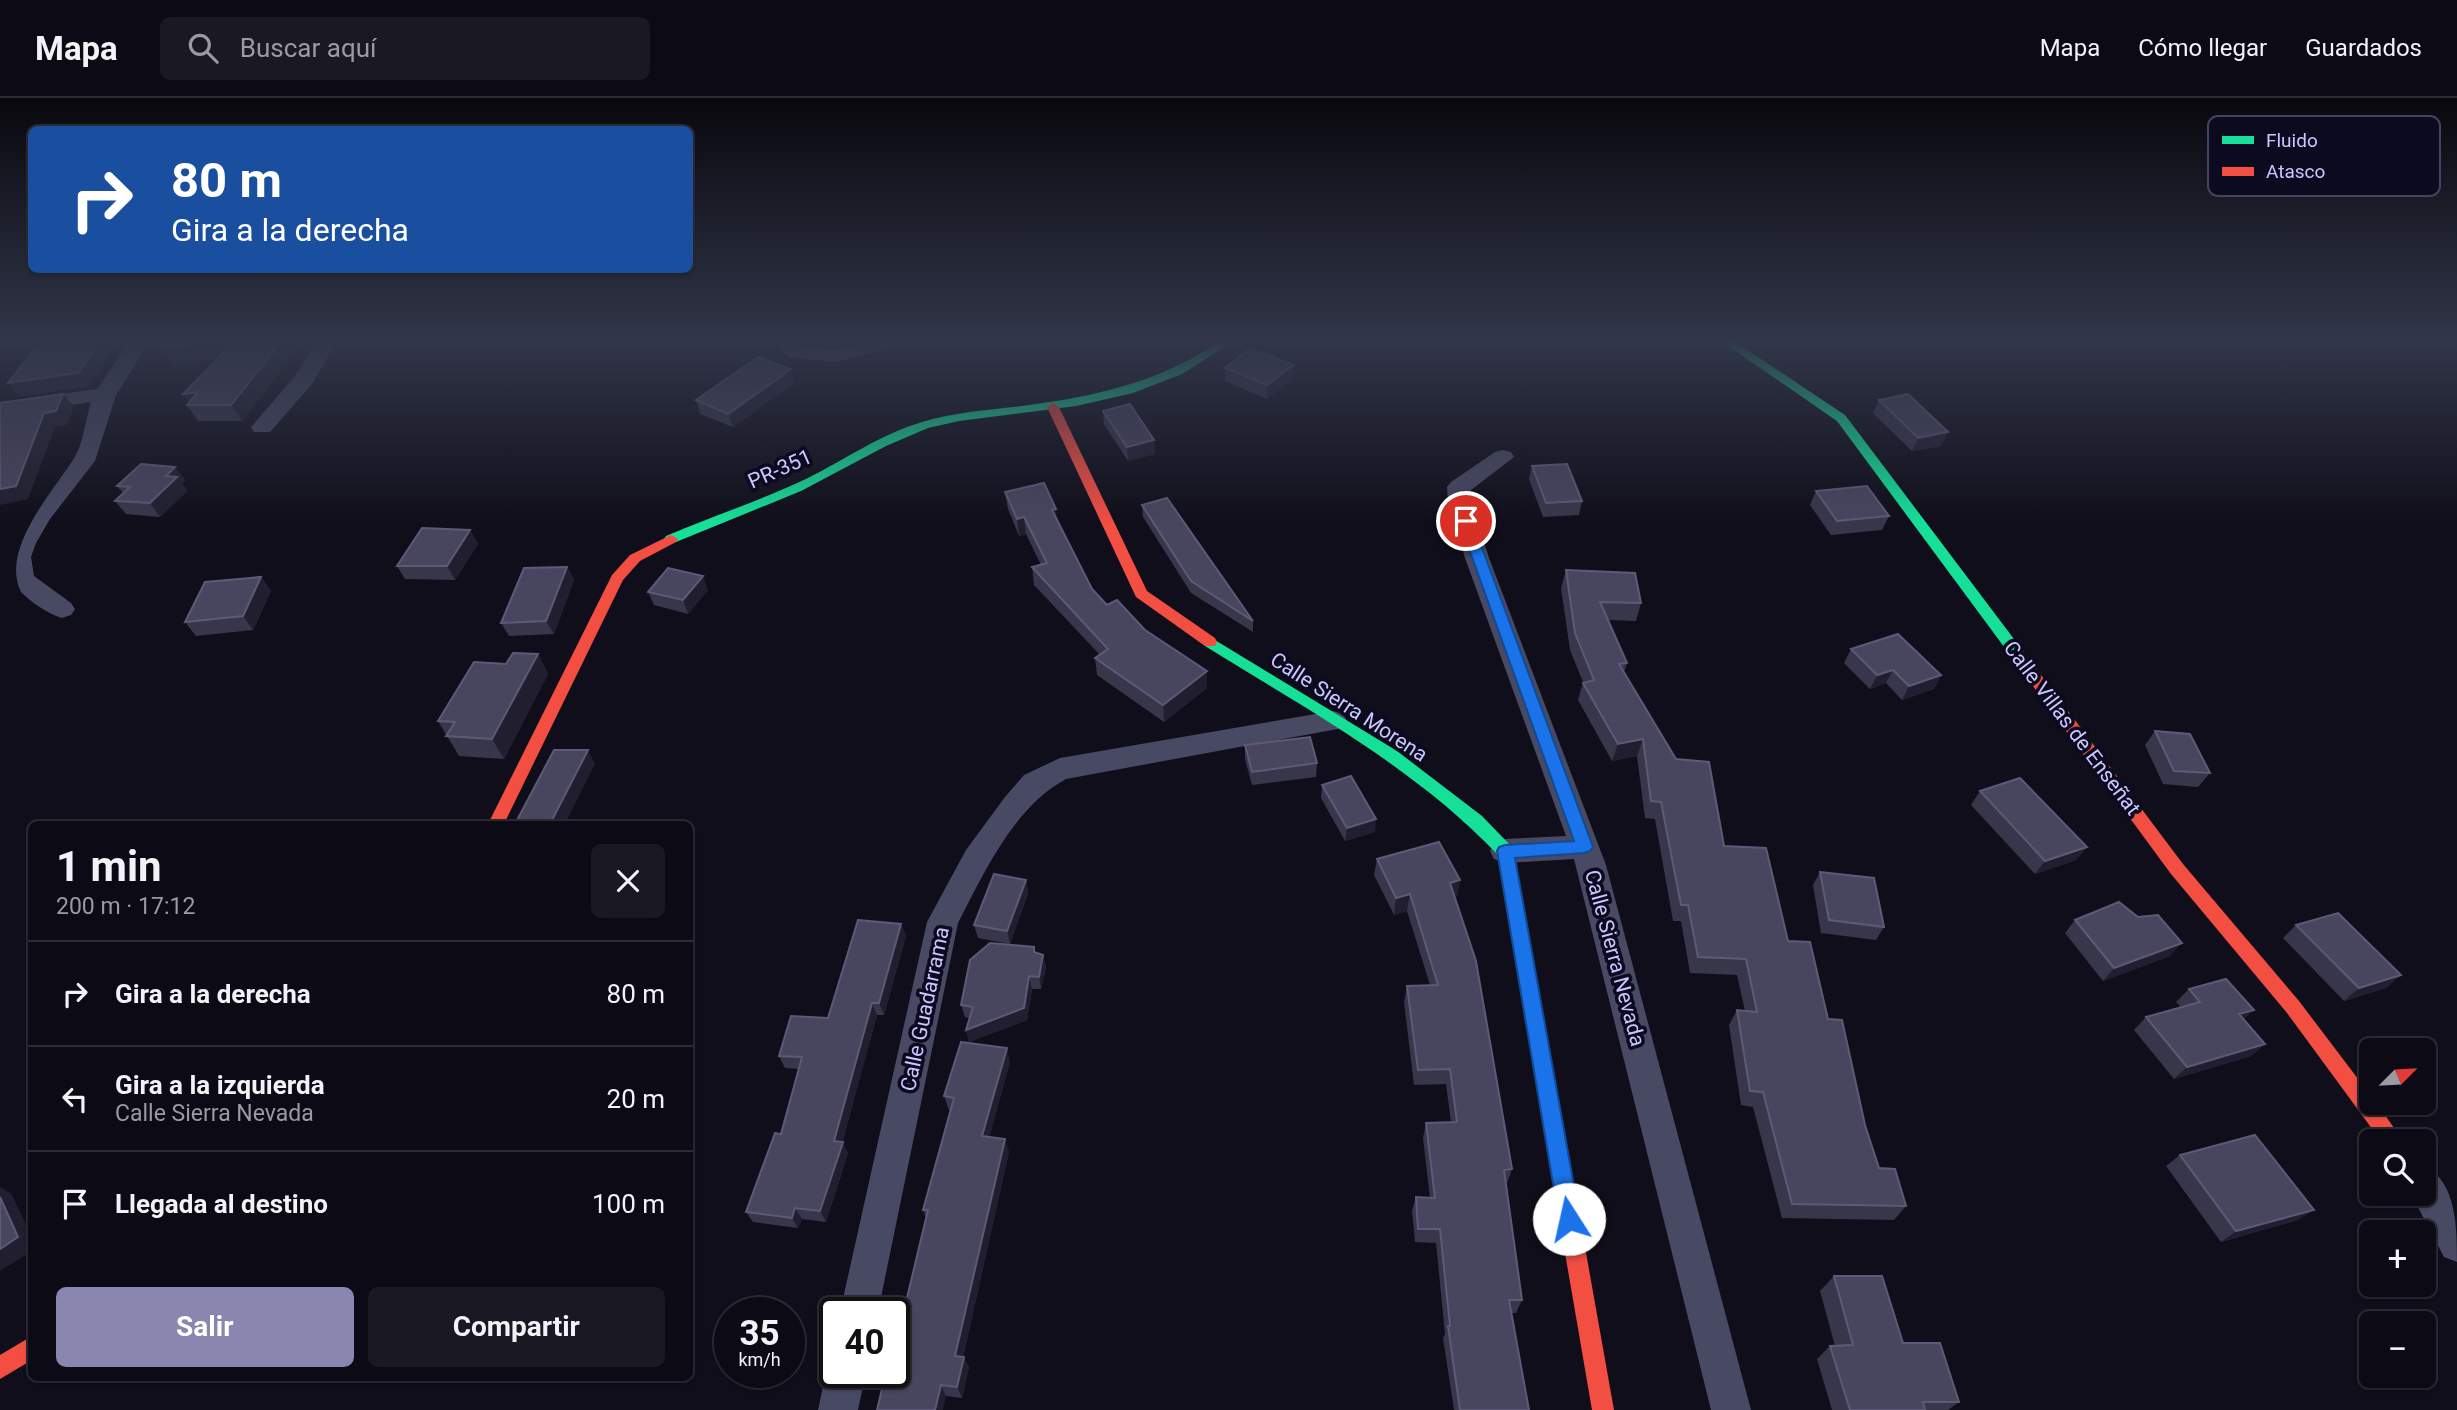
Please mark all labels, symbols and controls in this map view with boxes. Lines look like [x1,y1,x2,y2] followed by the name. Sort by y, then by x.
[160,17,650,80] search box
[35,29,118,68] text: Mapa
[184,29,222,67] icon: search
[240,33,376,63] text: Buscar aquí
[2040,34,2100,62] text: Mapa
[2138,34,2267,62] text: Cómo llegar
[2305,34,2422,62] text: Guardados
[2208,116,2440,196] legend
[2266,129,2318,152] text: Fluido
[171,152,282,209] text: 80 m
[56,154,147,245] icon: right
[2266,160,2325,183] text: Atasco
[171,211,409,249] text: Gira a la derecha
[744,444,816,494] street label: PR-351
[1436,491,1496,551] pin
[1447,502,1485,540] icon: arrive
[1999,636,2145,820] street label: Calle Villas de Enseñat
[1266,647,1432,767] street label: Calle Sierra Morena
[56,842,162,891] text: 1 min
[591,844,665,918] button: close
[1580,867,1650,1049] street label: Calle Sierra Nevada
[56,893,195,920] text: 200 m · 17:12
[896,925,954,1093] street label: Calle Guadarrama
[56,975,94,1013] icon: right
[115,979,311,1009] text: Gira a la derecha
[607,979,665,1009] text: 80 m
[2359,1038,2436,1115] north arrow
[2359,1038,2436,1388] map controls
[115,1070,325,1100] text: Gira a la izquierda
[56,1080,94,1118] icon: left
[607,1084,665,1114] text: 20 m
[115,1100,314,1127] text: Calle Sierra Nevada
[2359,1129,2436,1206] button: search
[1532,1182,1606,1256] position arrow
[56,1185,94,1223] icon: arrive
[115,1189,328,1219] text: Llegada al destino
[592,1189,665,1219] text: 100 m
[2359,1220,2436,1297] button: +
[56,1287,354,1367] button: Salir
[368,1287,665,1367] button: Compartir
[819,1297,910,1388] speed limit sign: 40
[2359,1311,2436,1388] button: −
[739,1313,780,1354] text: 35
[738,1349,781,1370] text: km/h

